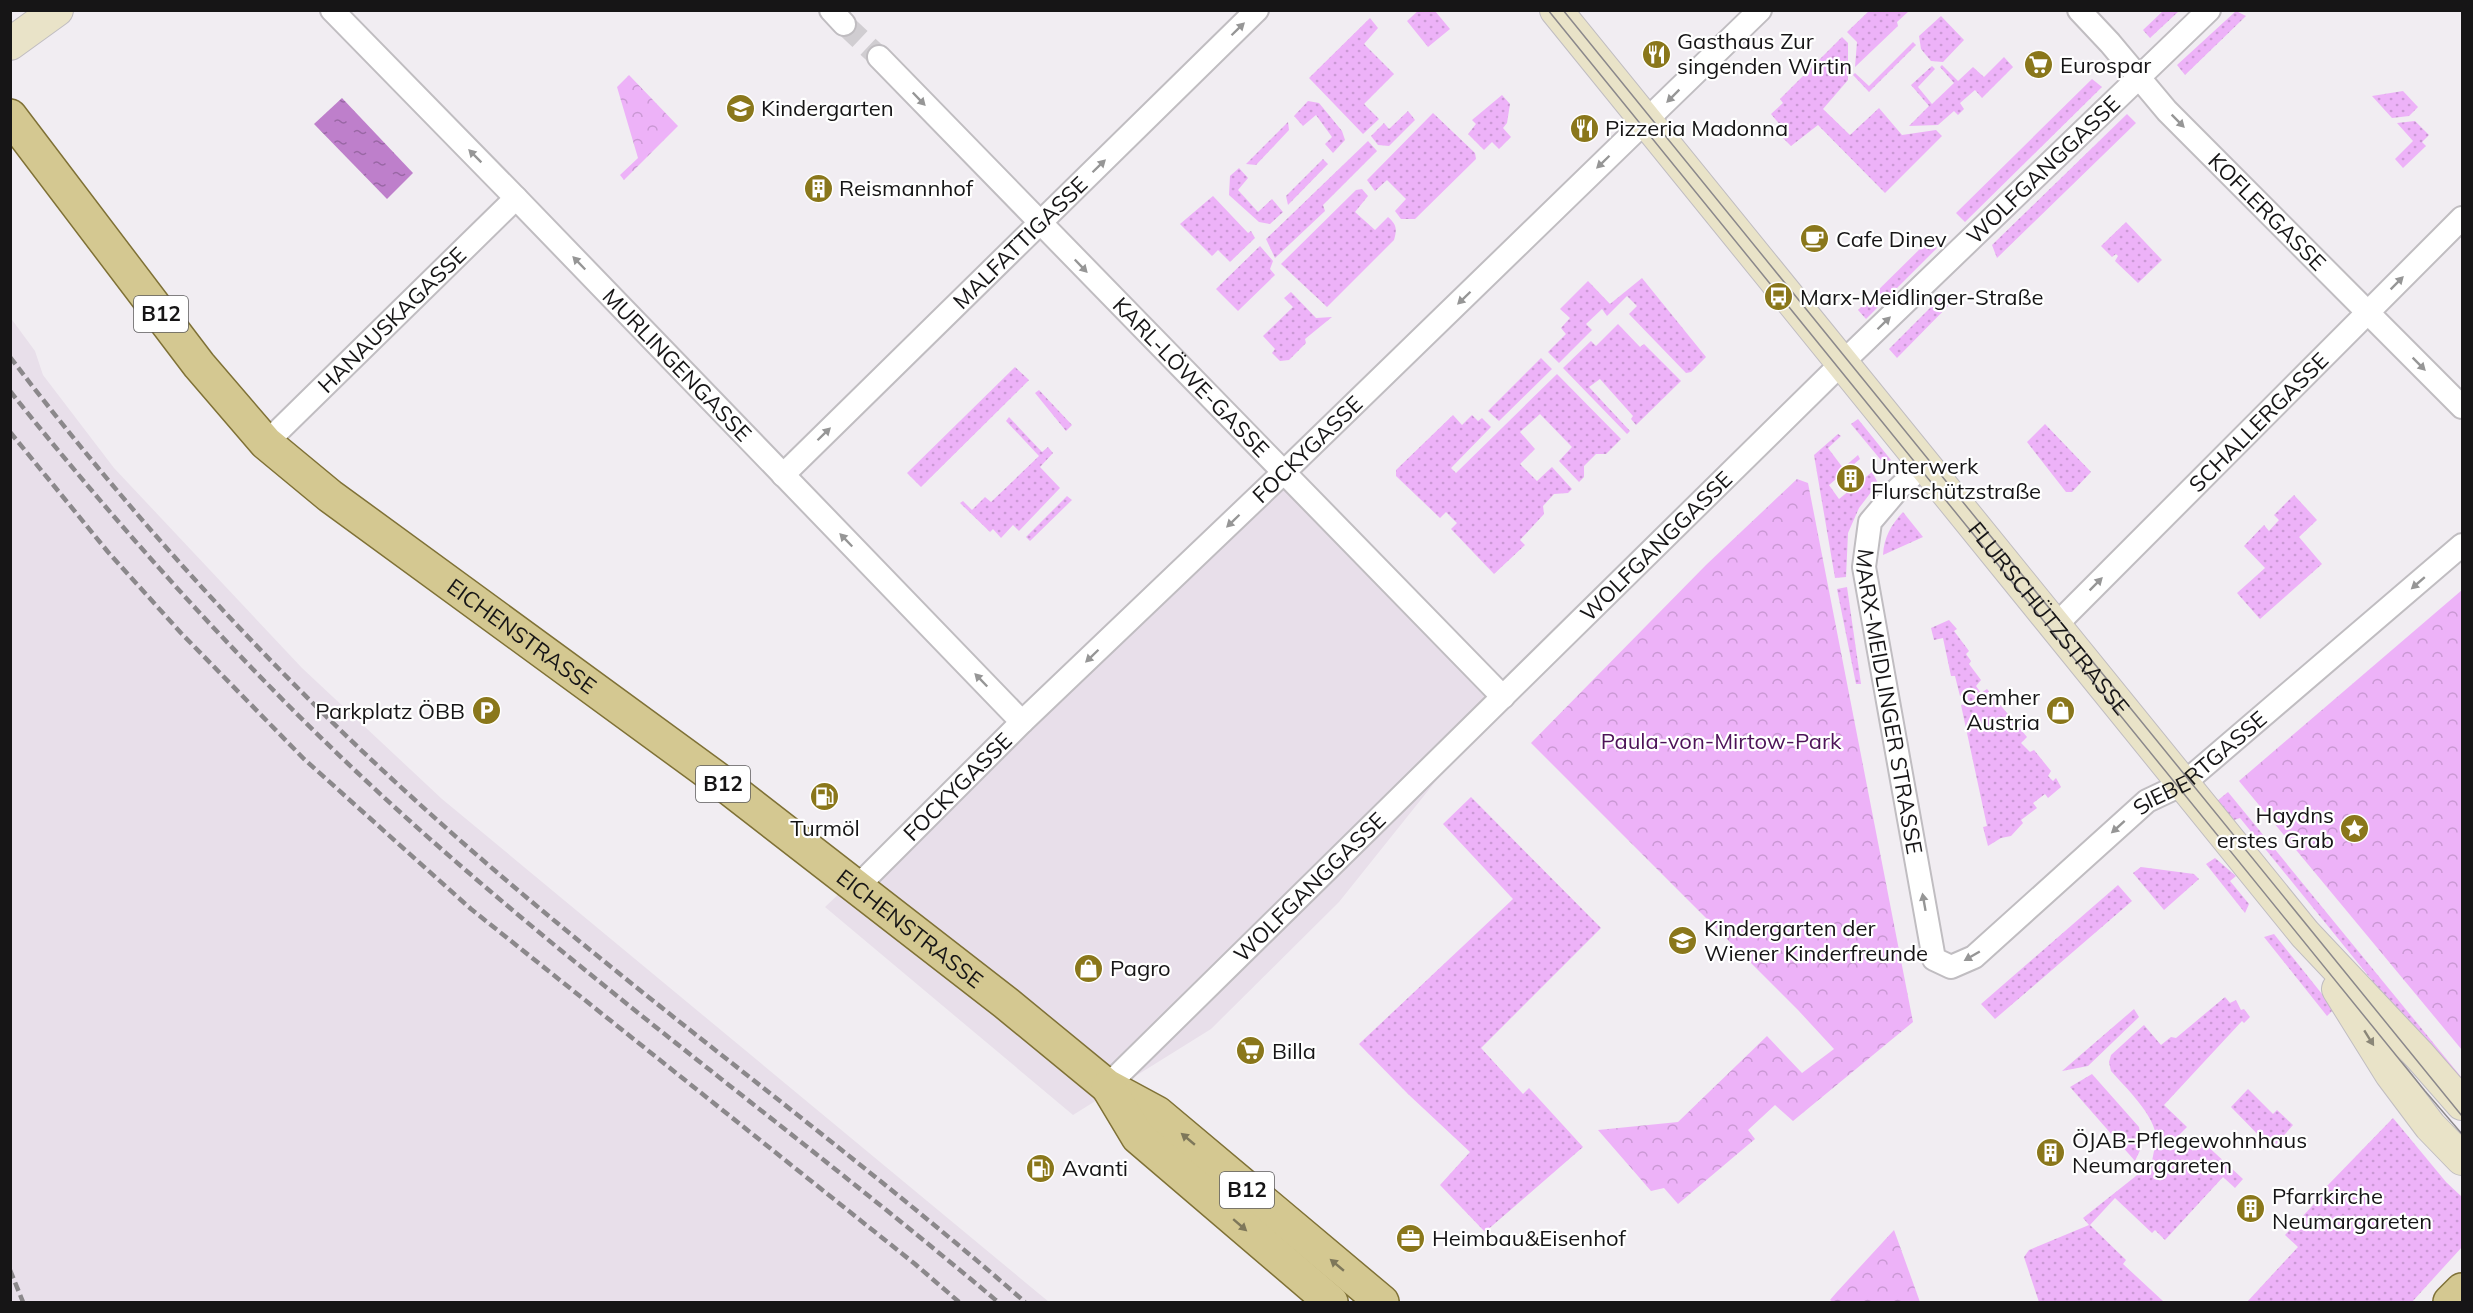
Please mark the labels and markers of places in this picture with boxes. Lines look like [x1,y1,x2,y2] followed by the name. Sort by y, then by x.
[1677,27,1852,80] place label: Gasthaus Zur singenden Wirtin
[1640,38,1672,70] restaurant icon: Gasthaus Zur singenden Wirtin
[2023,49,2055,81] supermarket icon: Eurospar
[2060,51,2151,79] place label: Eurospar
[724,92,756,124] school or university icon: Kindergarten
[761,94,894,122] place label: Kindergarten
[1568,112,1600,144] restaurant icon: Pizzeria Madonna
[1605,114,1788,142] place label: Pizzeria Madonna
[802,172,834,204] building icon: Reismannhof
[839,174,974,202] place label: Reismannhof
[1799,223,1831,255] cafe icon: Cafe Dinev
[1836,225,1947,253] place label: Cafe Dinev
[1763,281,1795,313] bus stop icon: Marx-Meidlinger-Straße
[1800,283,2043,311] place label: Marx-Meidlinger-Straße
[1871,452,2041,505] place label: Unterwerk Flurschützstraße
[1834,463,1866,495] building icon: Unterwerk Flurschützstraße
[1962,683,2040,736] place label: Cemher Austria
[2045,694,2077,726] shop icon: Cemher Austria
[470,695,502,727] parking icon: Parkplatz ÖBB
[315,697,465,725] place label: Parkplatz ÖBB
[809,780,841,812] fuel station icon: Turmöl
[2217,801,2334,854] place label: Haydns erstes Grab
[2339,812,2371,844] place icon: Haydns erstes Grab
[790,814,860,842] place label: Turmöl
[1704,914,1928,967] place label: Kindergarten der Wiener Kinderfreunde
[1667,925,1699,957] school or university icon: Kindergarten der Wiener Kinderfreunde
[1073,952,1105,984] shop icon: Pagro
[1110,954,1171,982] place label: Pagro
[1235,1035,1267,1067] supermarket icon: Billa
[1272,1037,1316,1065] place label: Billa
[2072,1126,2307,1179] place label: ÖJAB-Pflegewohnhaus Neumargareten
[2035,1137,2067,1169] building icon: ÖJAB-Pflegewohnhaus Neumargareten
[1025,1152,1057,1184] fuel station icon: Avanti
[1062,1154,1128,1182] place label: Avanti
[2272,1182,2432,1235] place label: Pfarrkirche Neumargareten
[2235,1193,2267,1225] building icon: Pfarrkirche Neumargareten
[1395,1222,1427,1254] office icon: Heimbau&Eisenhof
[1432,1224,1627,1252] place label: Heimbau&Eisenhof

